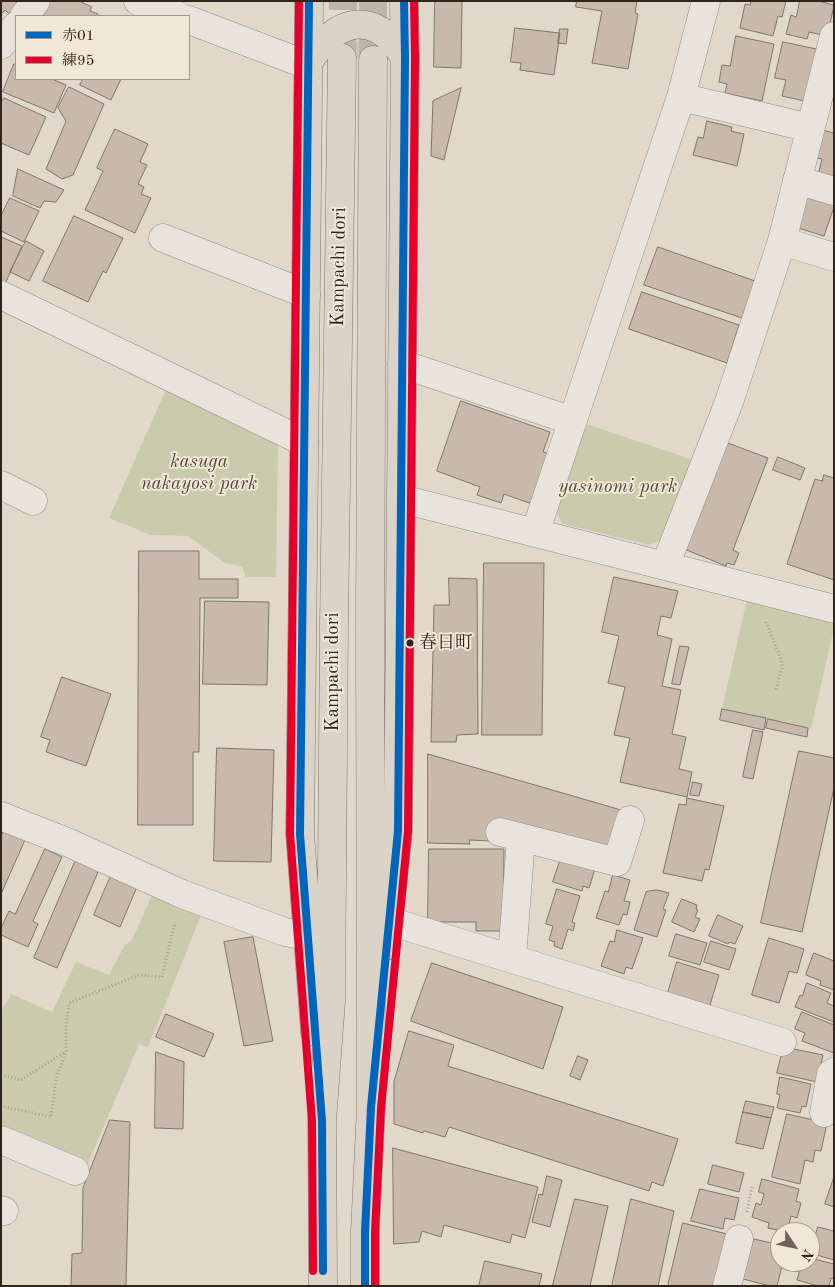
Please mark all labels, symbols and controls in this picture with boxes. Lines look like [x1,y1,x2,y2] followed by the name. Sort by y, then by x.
[15,15,190,80] legend
[62,29,94,44] text: 赤01
[62,54,94,69] text: 練95
[327,207,351,327] street label: Kampachi dori
[141,451,257,495] park label: kasuga nakayosi park
[559,476,677,498] park label: yasinomi park
[322,612,344,732] street label: Kampachi dori
[419,632,473,654] place label: 春日町
[405,638,415,648] marker: 春日町
[770,1222,820,1272] north arrow
[798,1246,815,1263] text: N

